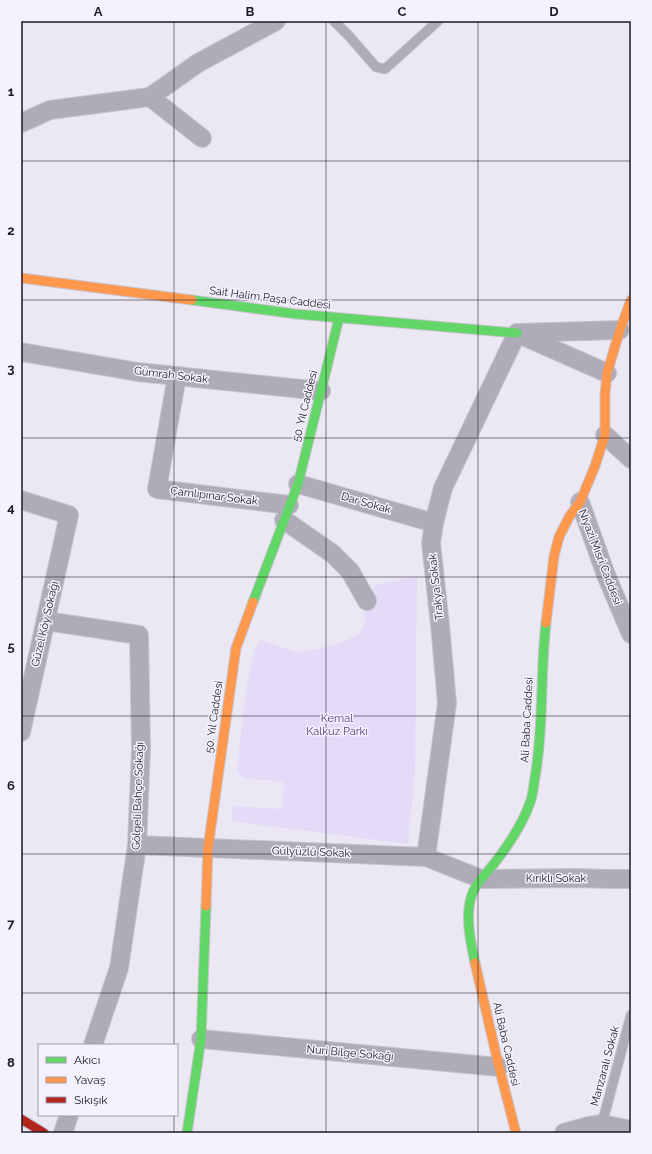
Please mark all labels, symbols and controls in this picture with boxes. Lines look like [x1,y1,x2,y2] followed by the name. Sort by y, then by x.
[94,4,103,19] text: A
[246,4,255,19] text: B
[398,4,407,19] text: C
[549,4,559,19] text: D
[8,84,15,99] text: 1
[7,223,15,238] text: 2
[209,284,331,312] street label: Sait Halim Paşa Caddesi
[7,361,15,376] text: 3
[133,364,209,386] street label: Gümrah Sokak
[290,369,320,443] street label: 50. Yıl Caddesi
[170,484,259,508] street label: Çamlıpınar Sokak
[340,490,393,516] street label: Dar Sokak
[7,500,15,515] text: 4
[576,507,624,607] street label: Niyazi Mısri Caddesi
[426,553,446,621] street label: Trakya Sokak
[29,580,61,668] street label: Güzel Köy Sokağı
[7,639,15,654] text: 5
[518,677,536,763] street label: Ali Baba Caddesi
[202,680,226,754] street label: 50. Yıl Caddesi
[306,712,368,738] park label: Kemal Kalkuz Parkı
[130,742,146,850] street label: Gölgeli Bahçe Sokağı
[7,778,15,793] text: 6
[272,844,351,860] street label: Gülyüzlü Sokak
[526,872,586,885] street label: Kırıklı Sokak
[7,916,15,931] text: 7
[490,1001,522,1087] street label: Ali Baba Caddesi
[588,1024,622,1107] street label: Manzaralı Sokak
[306,1043,394,1063] street label: Nuri Bilge Sokağı
[38,1044,178,1116] legend
[74,1053,100,1067] text: Akıcı
[7,1055,15,1070] text: 8
[74,1073,106,1087] text: Yavaş
[74,1093,108,1107] text: Sıkışık

